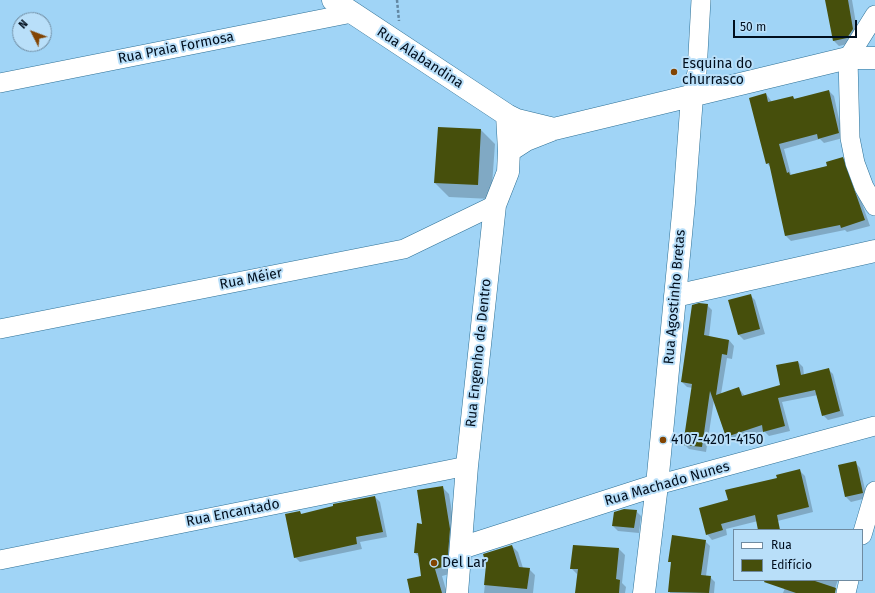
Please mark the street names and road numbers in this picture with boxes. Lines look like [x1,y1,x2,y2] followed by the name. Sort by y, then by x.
[374,24,466,92] street label: Rua Alabandina
[117,29,235,67] street label: Rua Praia Formosa
[661,229,689,365] street label: Rua Agostinho Bretas
[218,265,284,293] street label: Rua Méier
[463,278,495,428] street label: Rua Engenho de Dentro
[603,458,731,510] street label: Rua Machado Nunes
[185,496,281,530] street label: Rua Encantado

